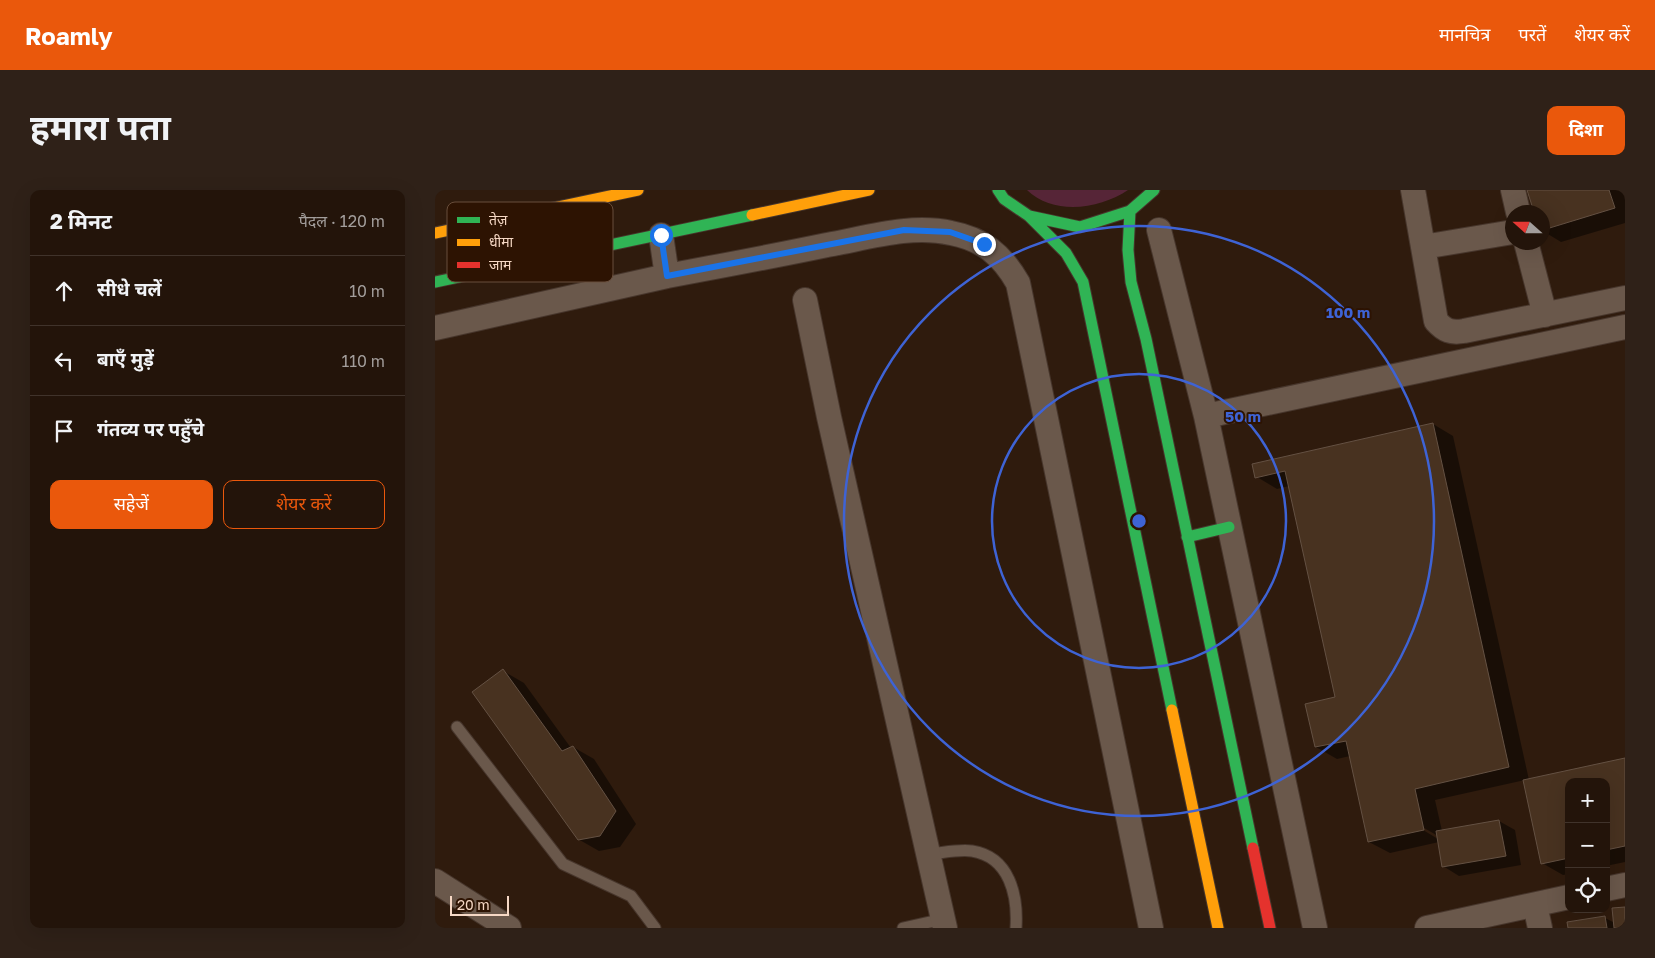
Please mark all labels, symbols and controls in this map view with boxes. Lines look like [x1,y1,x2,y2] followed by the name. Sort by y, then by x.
[25,21,113,50] text: Roamly
[1439,23,1490,45] text: मानचित्र
[1518,23,1546,45] text: परतें
[1574,23,1630,45] text: शेयर करें
[30,106,171,148] text: हमारा पता
[1547,106,1625,155] button: दिशा
[447,202,613,282] legend
[1505,205,1550,250] north arrow
[50,208,112,234] text: 2 मिनट
[299,211,385,231] text: पैदल · 120 m
[489,211,508,228] text: तेज़
[650,224,673,247] route start
[489,233,514,250] text: धीमा
[973,233,996,256] route end
[489,256,512,273] text: जाम
[50,277,78,305] icon: ahead
[97,277,162,300] text: सीधे चलें
[349,281,385,301] text: 10 m
[1326,303,1370,321] text: 100 m
[50,347,78,375] icon: left
[97,347,154,370] text: बाएँ मुड़ें
[341,351,385,371] text: 110 m
[1225,407,1261,425] text: 50 m
[50,417,78,445] icon: arrive
[97,417,204,440] text: गंतव्य पर पहुँचे
[50,480,213,529] button: सहेजें
[223,480,385,529] button: शेयर करें
[1130,512,1148,530] centre of rings
[1565,778,1610,913] map controls
[1565,778,1610,823] button: +
[1565,823,1610,868] button: −
[1565,868,1610,913] button: locate
[450,893,509,916] scale bar
[457,896,490,913] text: 20 m

